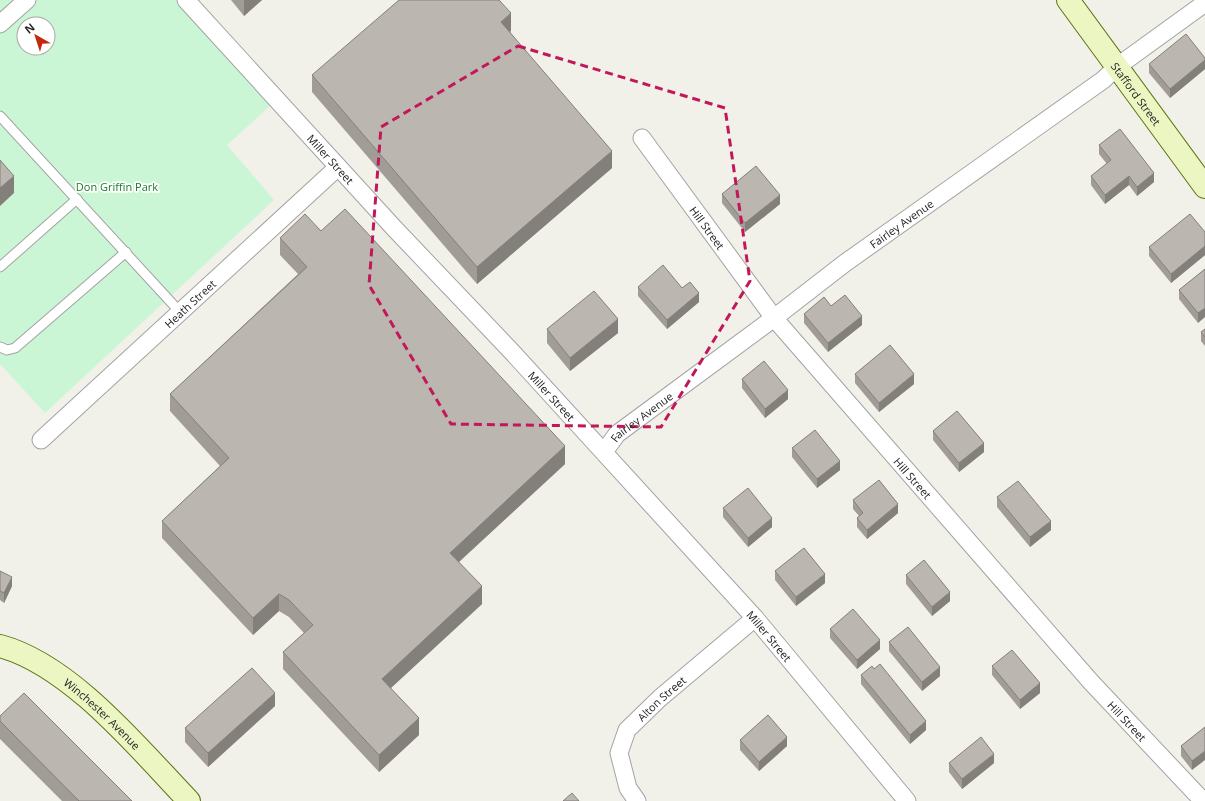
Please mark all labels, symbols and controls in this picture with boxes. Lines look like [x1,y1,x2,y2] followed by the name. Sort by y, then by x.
[16,16,56,56] north arrow
[21,19,38,36] text: N
[1108,59,1165,128] street label: Stafford Street
[304,131,358,187] street label: Miller Street
[76,179,158,194] park label: Don Griffin Park
[866,195,936,251] street label: Fairley Avenue
[687,203,729,252] street label: Hill Street
[161,276,219,331] street label: Heath Street
[525,368,579,424] street label: Miller Street
[606,388,675,445] street label: Fairley Avenue
[891,454,935,502] street label: Hill Street
[744,607,795,665] street label: Miller Street
[634,672,689,724] street label: Alton Street
[61,674,144,752] street label: Winchester Avenue
[1105,697,1150,744] street label: Hill Street

